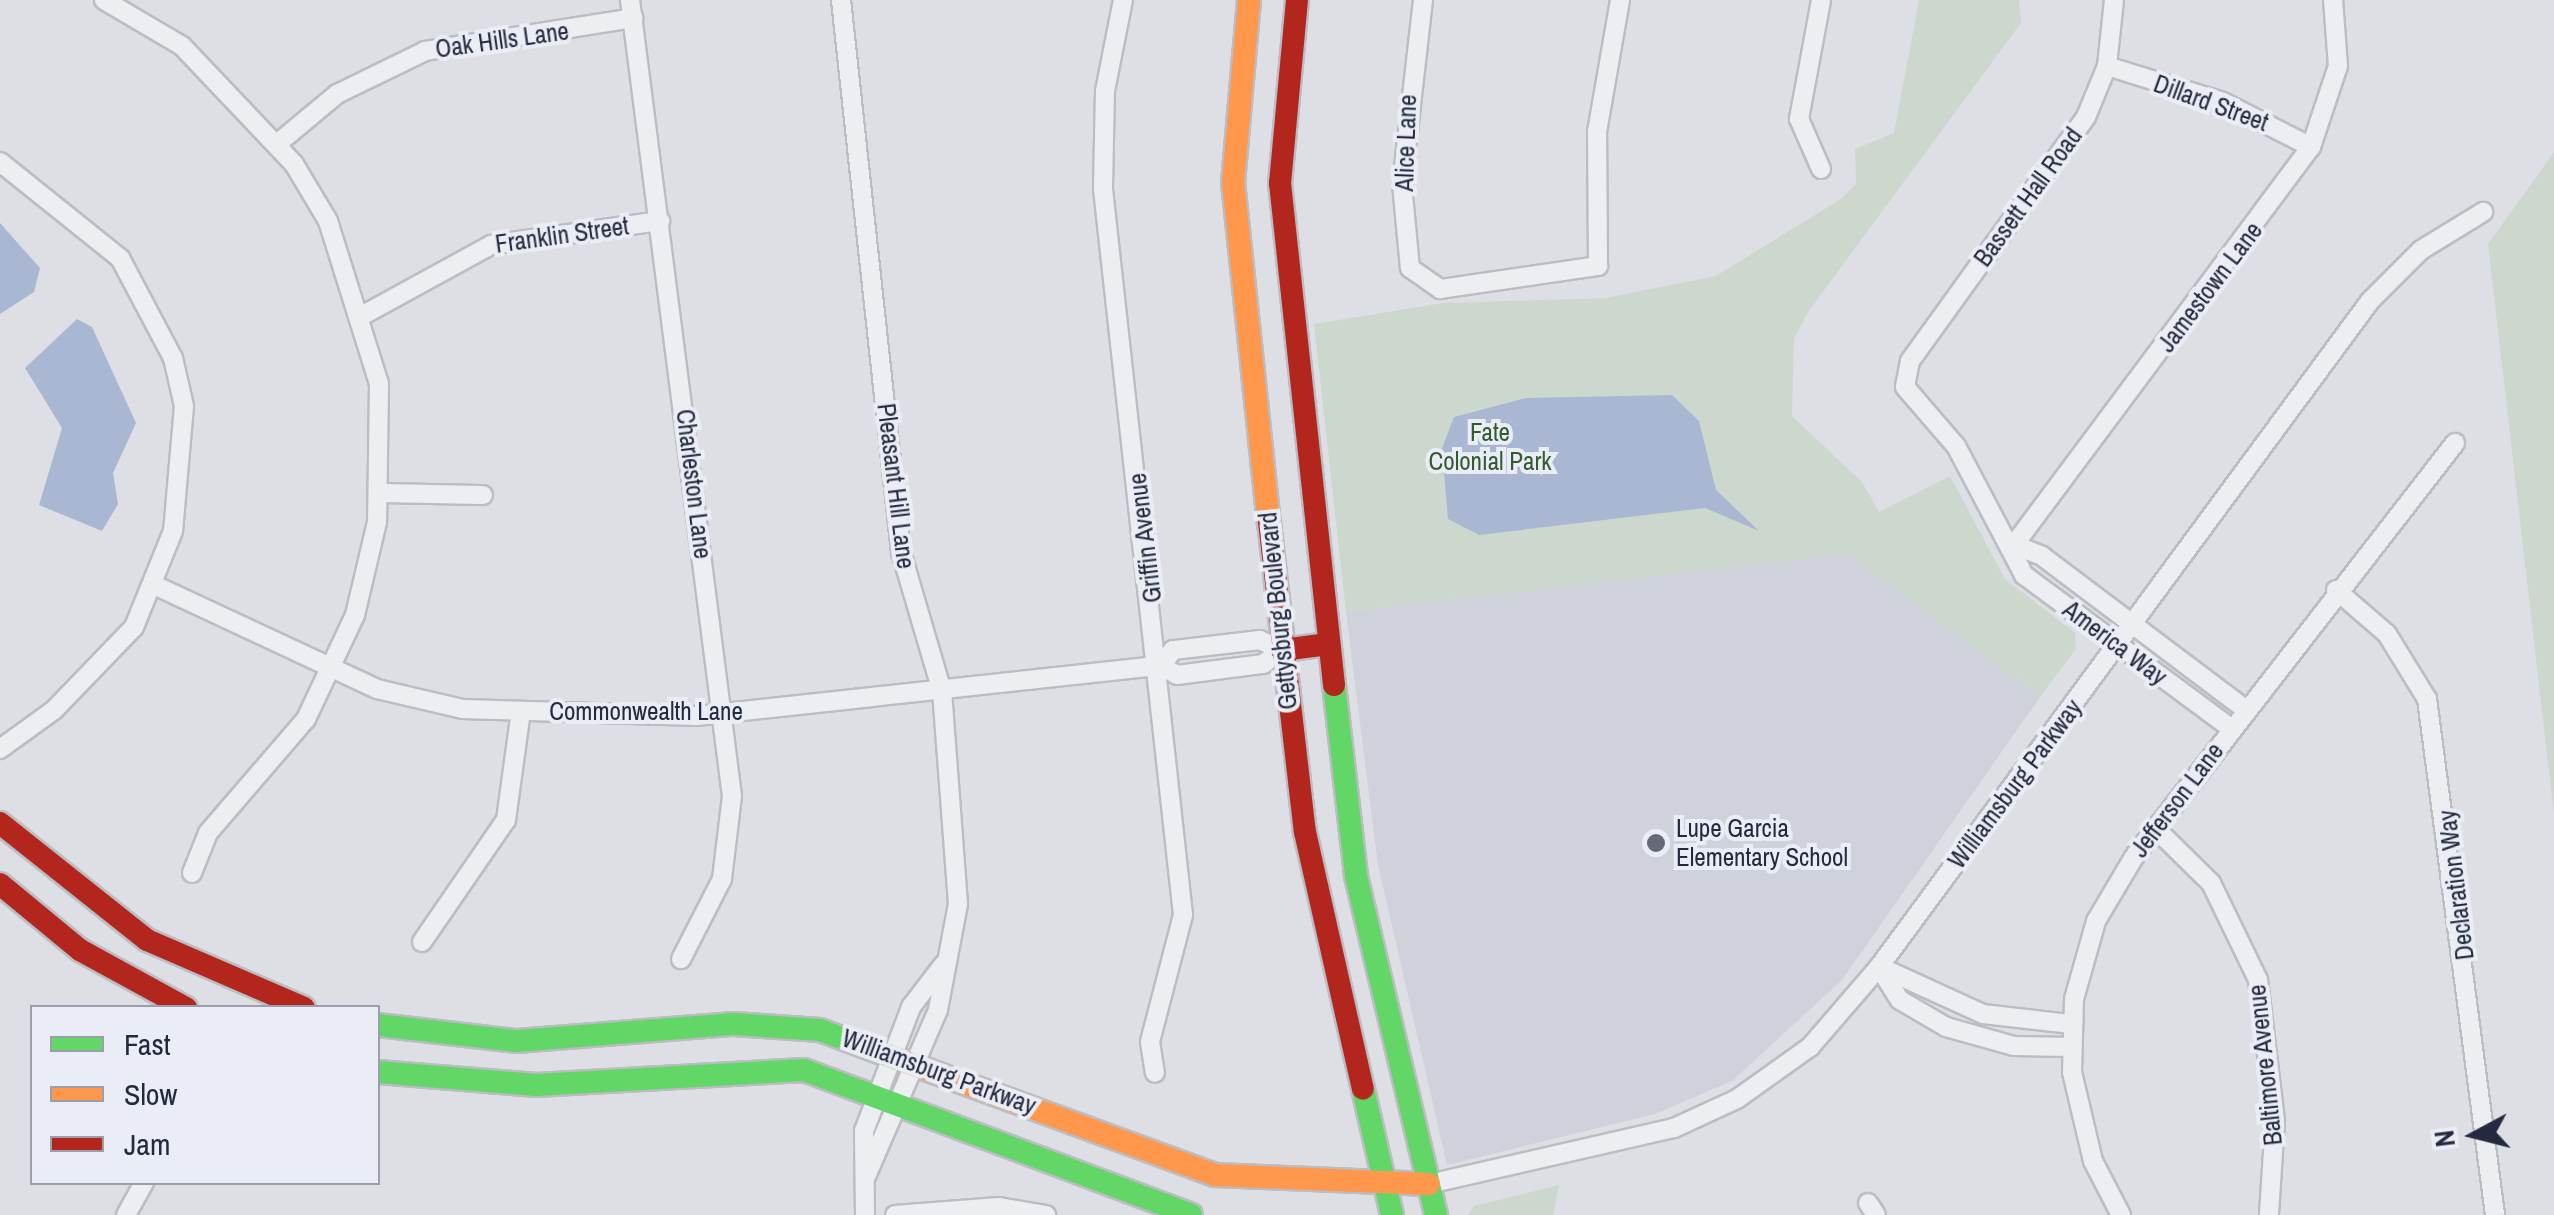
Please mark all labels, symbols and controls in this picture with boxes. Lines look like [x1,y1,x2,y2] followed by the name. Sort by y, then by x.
[433,16,571,64] street label: Oak Hills Lane
[2150,68,2272,138] street label: Dillard Street
[1389,94,1423,192] street label: Alice Lane
[1968,122,2088,272] street label: Bassett Hall Road
[493,211,631,259] street label: Franklin Street
[2151,216,2269,358] street label: Jamestown Lane
[871,402,921,570] street label: Pleasant Hill Lane
[670,408,718,560] street label: Charleston Lane
[1428,418,1552,477] park label: Fate Colonial Park
[1122,471,1168,605] street label: Griffin Avenue
[1253,511,1303,711] street label: Gettysburg Boulevard
[2057,594,2173,692] street label: America Way
[1942,694,2088,874] street label: Williamsburg Parkway
[549,696,743,726] street label: Commonwealth Lane
[2124,737,2230,863] street label: Jefferson Lane
[2432,808,2480,962] street label: Declaration Way
[1676,814,1848,873] place label: Lupe Garcia Elementary School
[1645,832,1667,854] marker: Lupe Garcia Elementary School
[2242,983,2288,1147] street label: Baltimore Avenue
[30,1005,380,1185] legend
[838,1023,1040,1121] street label: Williamsburg Parkway
[124,1024,171,1064] text: Fast
[124,1074,177,1114] text: Slow
[2424,1085,2524,1185] north arrow
[124,1124,170,1164] text: Jam
[2424,1128,2464,1149] text: N

